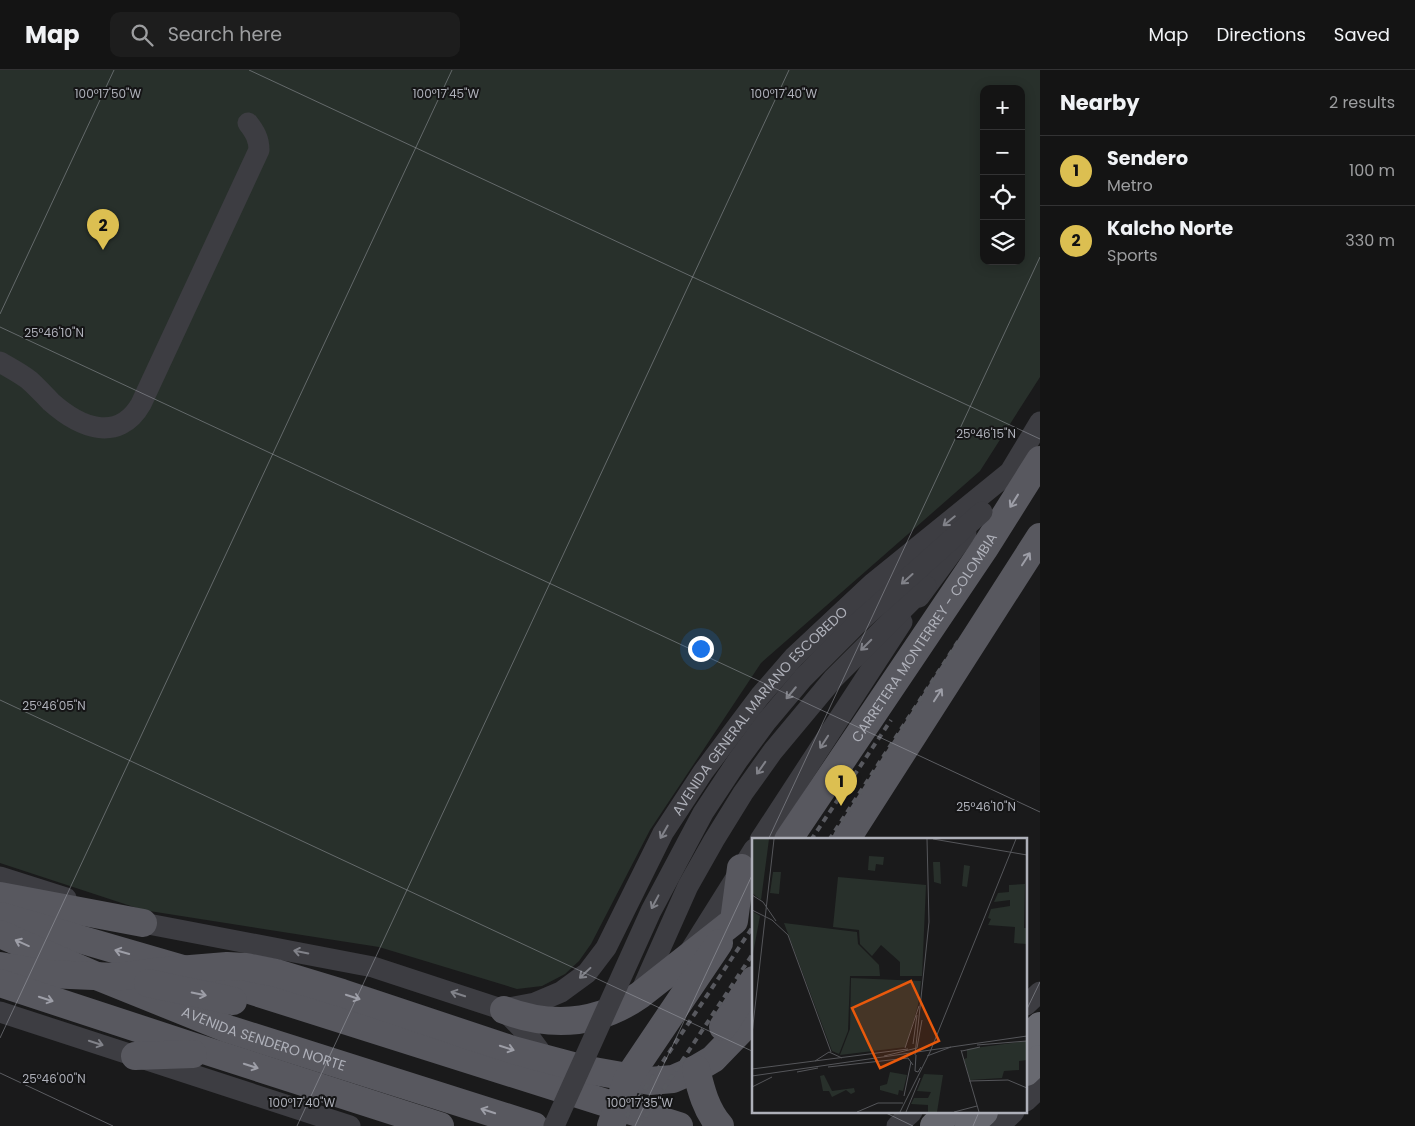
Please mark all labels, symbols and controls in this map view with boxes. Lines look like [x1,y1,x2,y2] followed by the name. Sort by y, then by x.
[110,12,460,57] search box
[25,18,80,51] text: Map
[128,21,156,49] icon: search
[168,21,282,48] text: Search here
[1149,22,1188,47] text: Map
[1216,22,1306,47] text: Directions
[1334,22,1390,47] text: Saved
[75,85,141,102] text: 100°17'50"W
[413,85,480,102] text: 100°17'45"W
[751,85,818,102] text: 100°17'40"W
[980,85,1025,265] map controls
[980,85,1025,130] button: +
[1060,88,1140,117] text: Nearby
[1329,91,1395,114] text: 2 results
[980,130,1025,175] button: −
[1107,145,1188,172] text: Sendero
[1073,159,1079,182] text: 1
[1349,159,1395,182] text: 100 m
[1107,174,1153,197] text: Metro
[980,175,1025,220] button: locate
[87,209,119,250] pin: 2
[1107,215,1233,242] text: Kalcho Norte
[980,220,1025,265] button: layers
[1071,229,1081,252] text: 2
[1345,229,1395,252] text: 330 m
[1107,244,1158,267] text: Sports
[24,324,84,341] text: 25°46'10"N
[956,425,1016,442] text: 25°46'15"N
[1009,494,1019,508] one-way arrow
[943,516,956,527] one-way arrow
[847,529,1002,746] street label: CARRETERA MONTERREY - COLOMBIA
[1021,552,1031,566] one-way arrow
[900,574,913,585] one-way arrow
[667,602,852,819] street label: AVENIDA GENERAL MARIANO ESCOBEDO
[688,636,714,662] your location
[861,639,873,651] one-way arrow
[785,686,796,699] one-way arrow
[932,688,943,702] one-way arrow
[22,697,86,714] text: 25°46'05"N
[819,735,829,749] one-way arrow
[756,761,766,775] one-way arrow
[825,765,857,806] pin: 1
[956,798,1016,815] text: 25°46'10"N
[658,825,668,839] one-way arrow
[752,838,1028,1114] inset map
[650,895,660,910] one-way arrow
[15,938,30,948] one-way arrow
[115,946,131,956] one-way arrow
[293,947,309,957] one-way arrow
[578,967,591,979] one-way arrow
[450,989,466,999] one-way arrow
[190,990,206,999] one-way arrow
[344,992,360,1002] one-way arrow
[38,994,54,1004] one-way arrow
[179,1001,348,1076] street label: AVENIDA SENDERO NORTE
[88,1039,104,1049] one-way arrow
[499,1043,515,1053] one-way arrow
[242,1061,258,1071] one-way arrow
[22,1070,86,1087] text: 25°46'00"N
[269,1094,336,1111] text: 100°17'40"W
[607,1094,673,1111] text: 100°17'35"W
[480,1106,496,1116] one-way arrow

